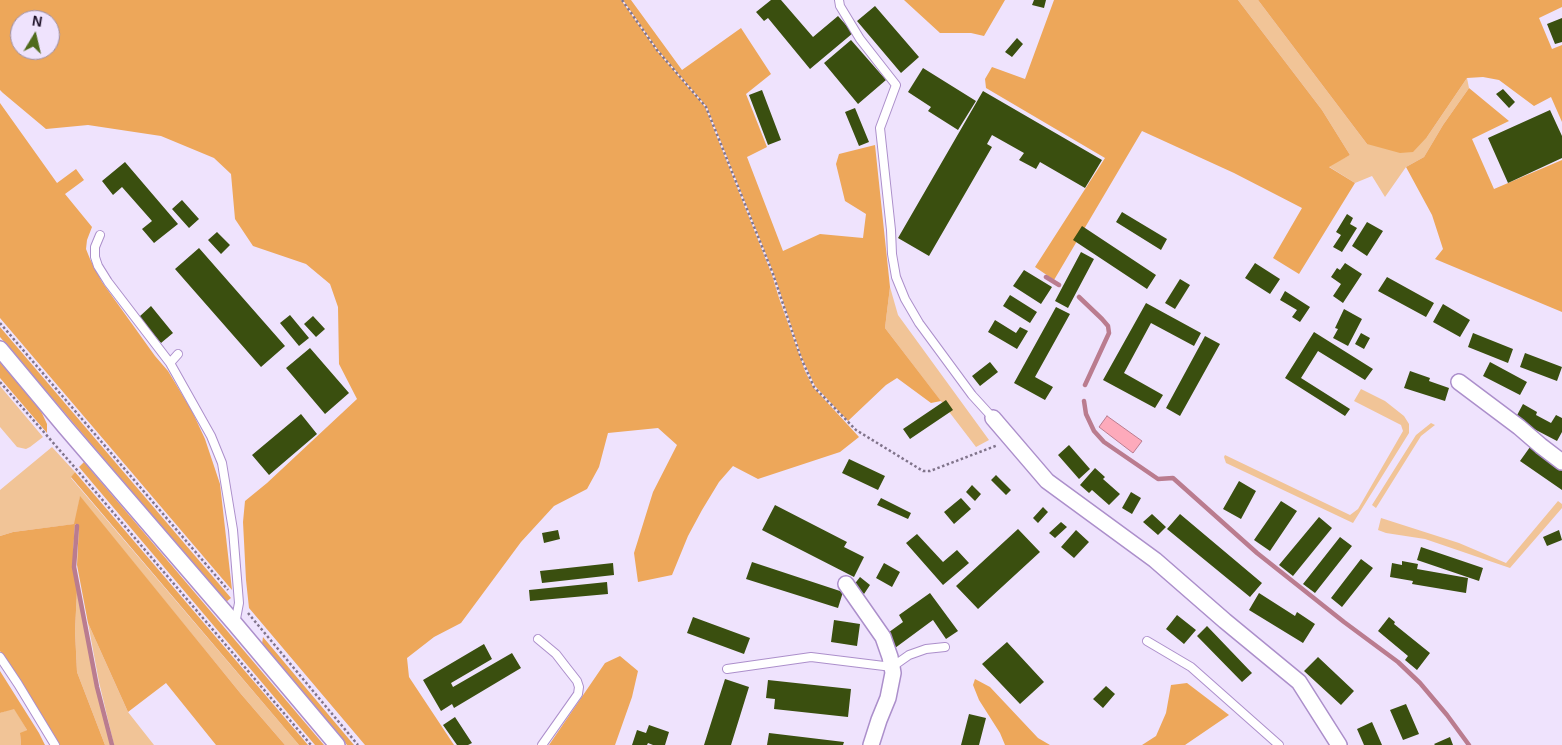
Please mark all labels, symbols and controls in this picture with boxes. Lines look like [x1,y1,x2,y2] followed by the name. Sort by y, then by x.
[10,10,60,60] north arrow
[31,12,43,30] text: N

